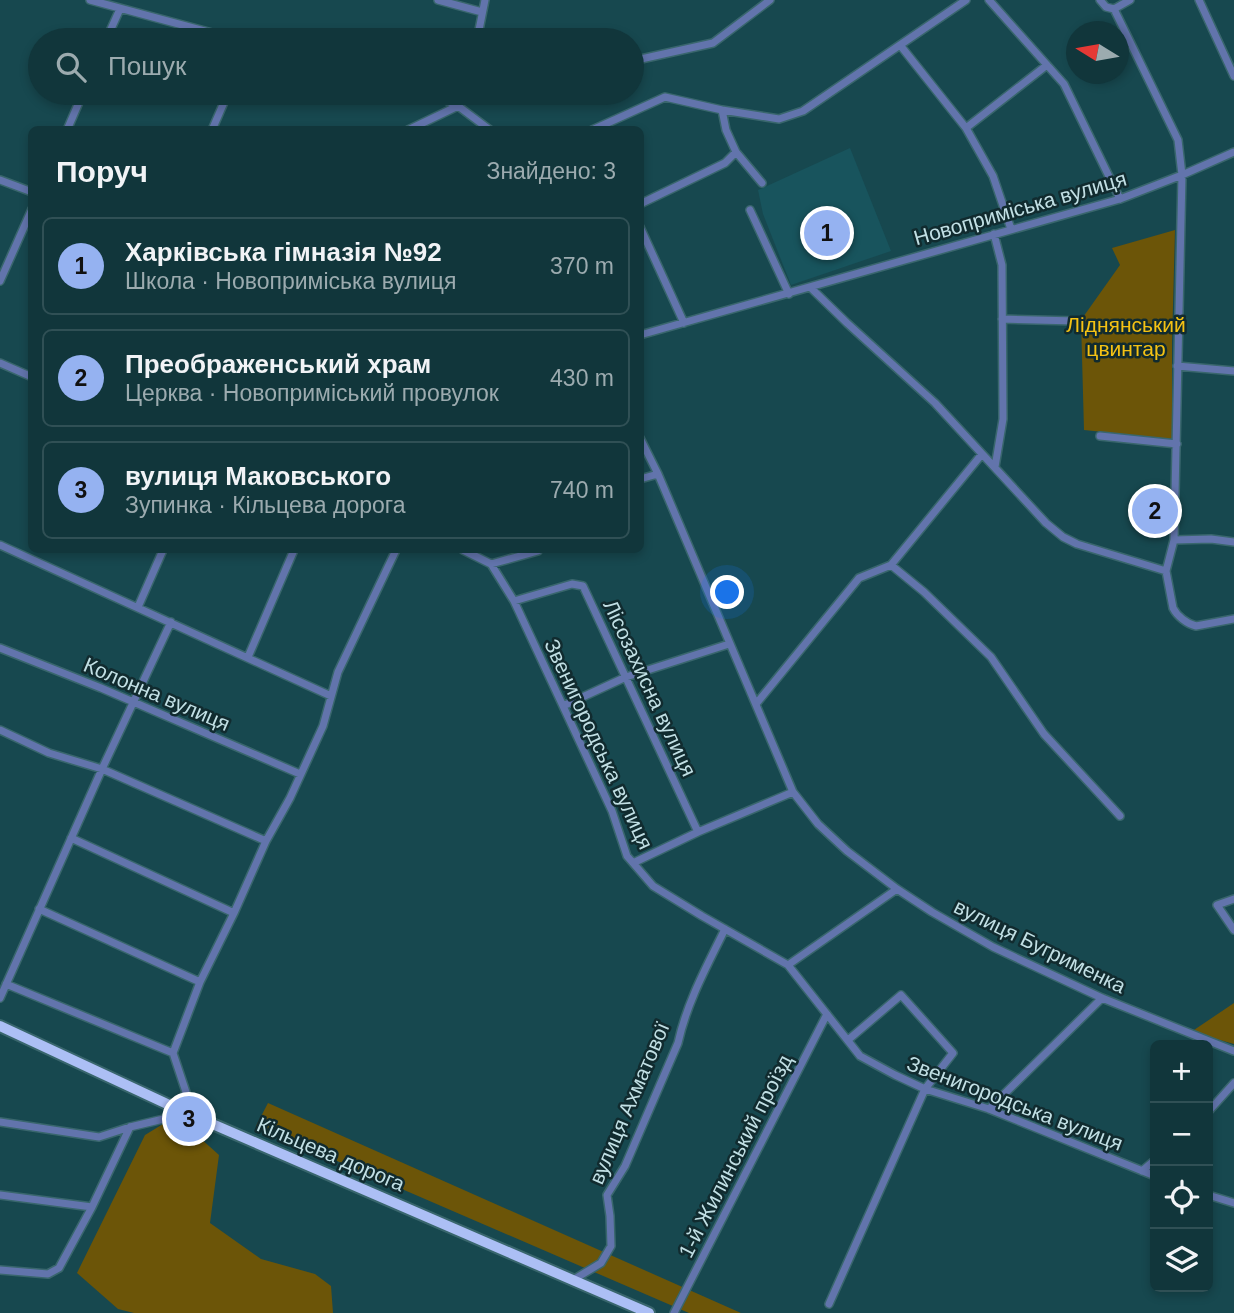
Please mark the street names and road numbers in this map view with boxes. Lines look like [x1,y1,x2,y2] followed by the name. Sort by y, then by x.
[911,167,1129,249] street label: Новоприміська вулиця
[599,596,701,780] street label: Лісозахисна вулиця
[540,635,658,853] street label: Звенигородська вулиця
[80,653,234,735] street label: Колонна вулиця
[951,894,1130,998] street label: вулиця Бугрименка
[584,1018,674,1187] street label: вулиця Ахматової
[674,1051,796,1261] street label: 1-й Жилинський проїзд
[904,1051,1126,1155] street label: Звенигородська вулиця
[254,1113,409,1196] street label: Кільцева дорога

